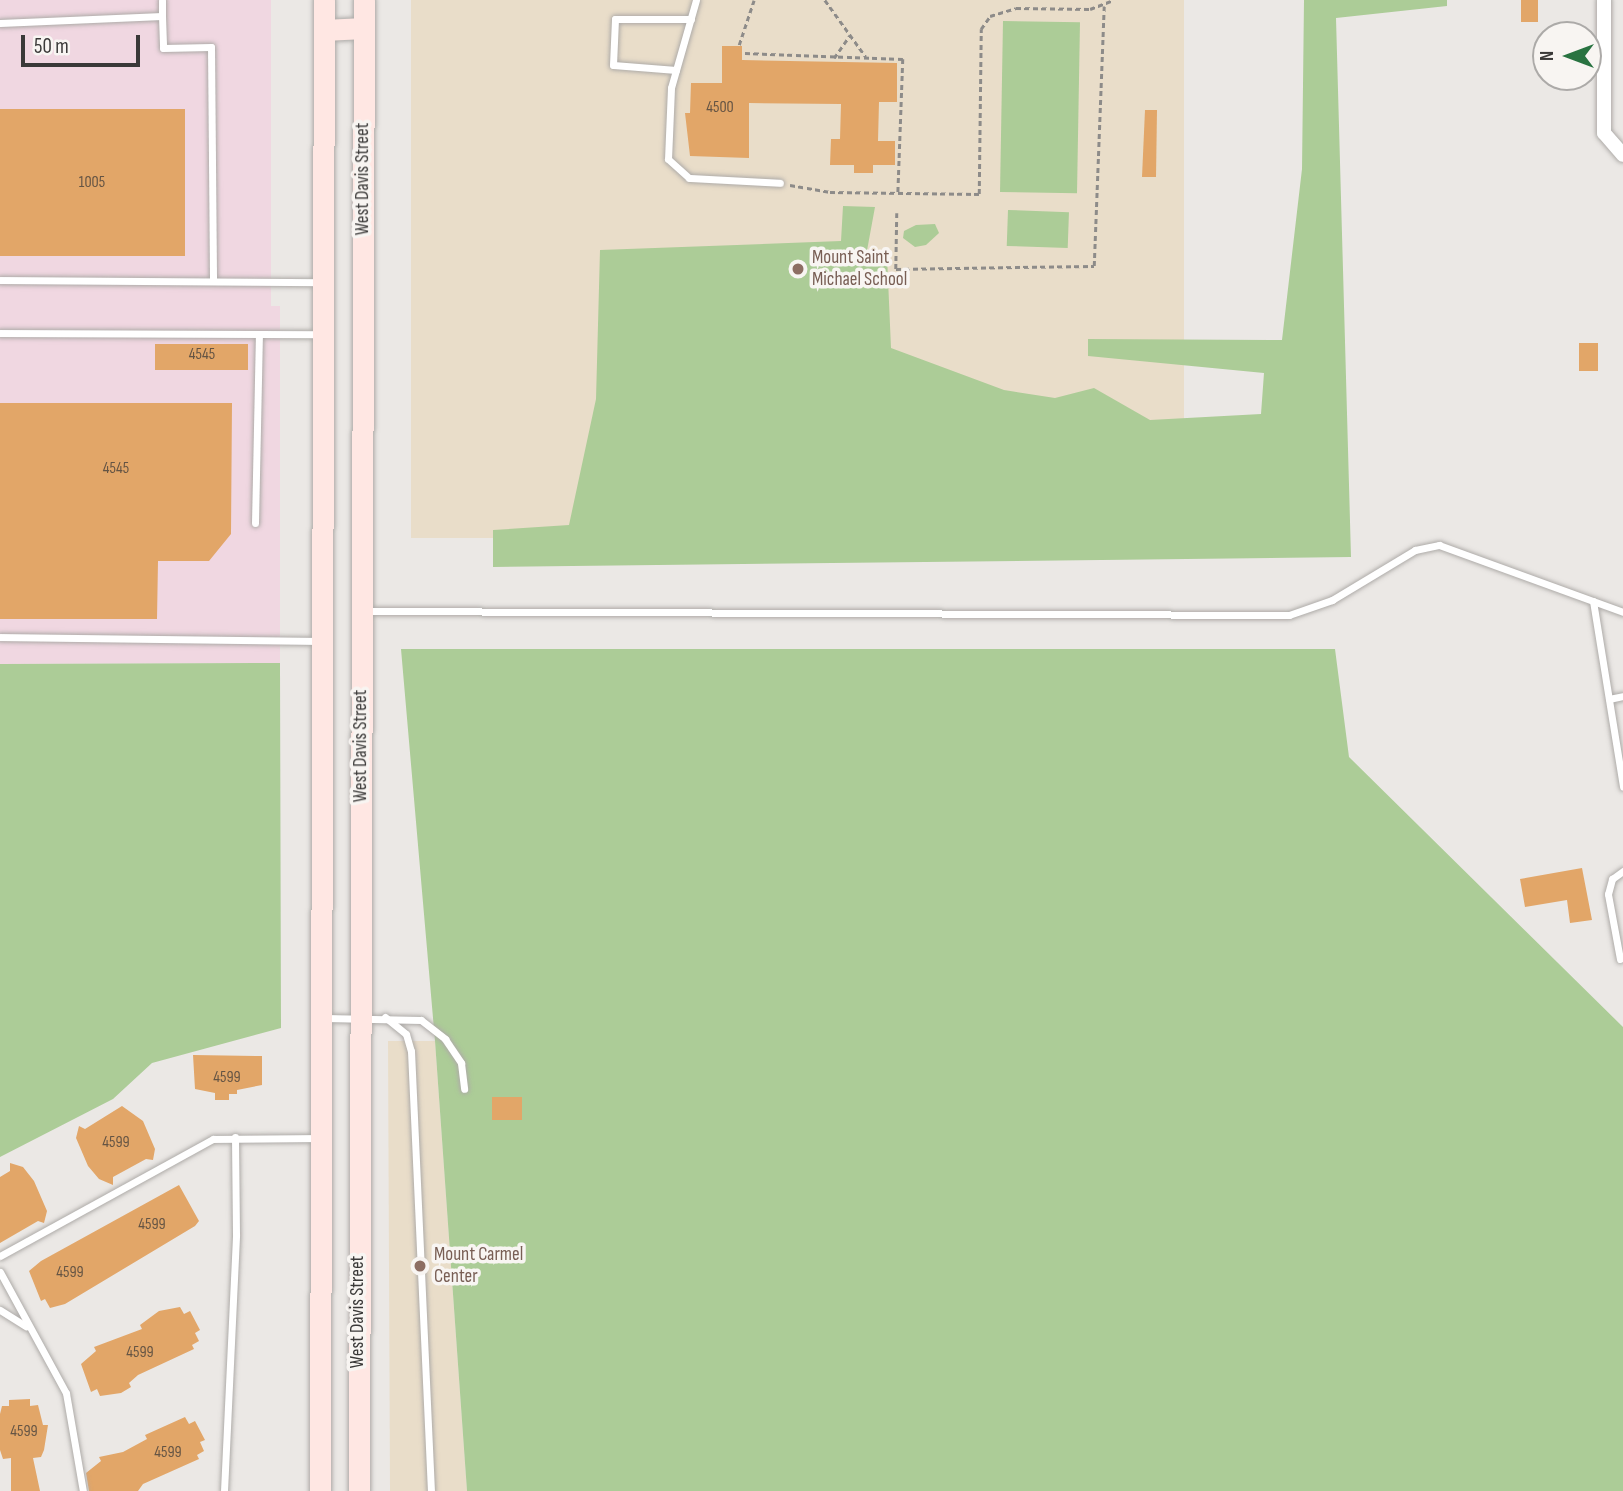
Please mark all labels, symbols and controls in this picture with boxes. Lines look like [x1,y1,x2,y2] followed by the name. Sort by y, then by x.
[24,21,144,65] scale bar
[1532,21,1602,91] north arrow
[34,34,69,59] text: 50 m
[1536,51,1559,61] text: N
[706,98,734,118] house number: 4500
[352,123,374,235] street label: West Davis Street
[79,173,105,193] house number: 1005
[812,247,907,291] place label: Mount Saint Michael School
[790,261,806,277] marker: Mount Saint Michael School
[189,345,215,365] house number: 4545
[103,459,129,479] house number: 4545
[350,690,372,802] street label: West Davis Street
[213,1068,241,1088] house number: 4599
[102,1133,130,1153] house number: 4599
[138,1215,166,1235] house number: 4599
[434,1244,523,1288] place label: Mount Carmel Center
[347,1256,369,1368] street label: West Davis Street
[412,1258,428,1274] marker: Mount Carmel Center
[56,1263,84,1283] house number: 4599
[126,1343,154,1363] house number: 4599
[10,1422,38,1442] house number: 4599
[154,1443,182,1463] house number: 4599

